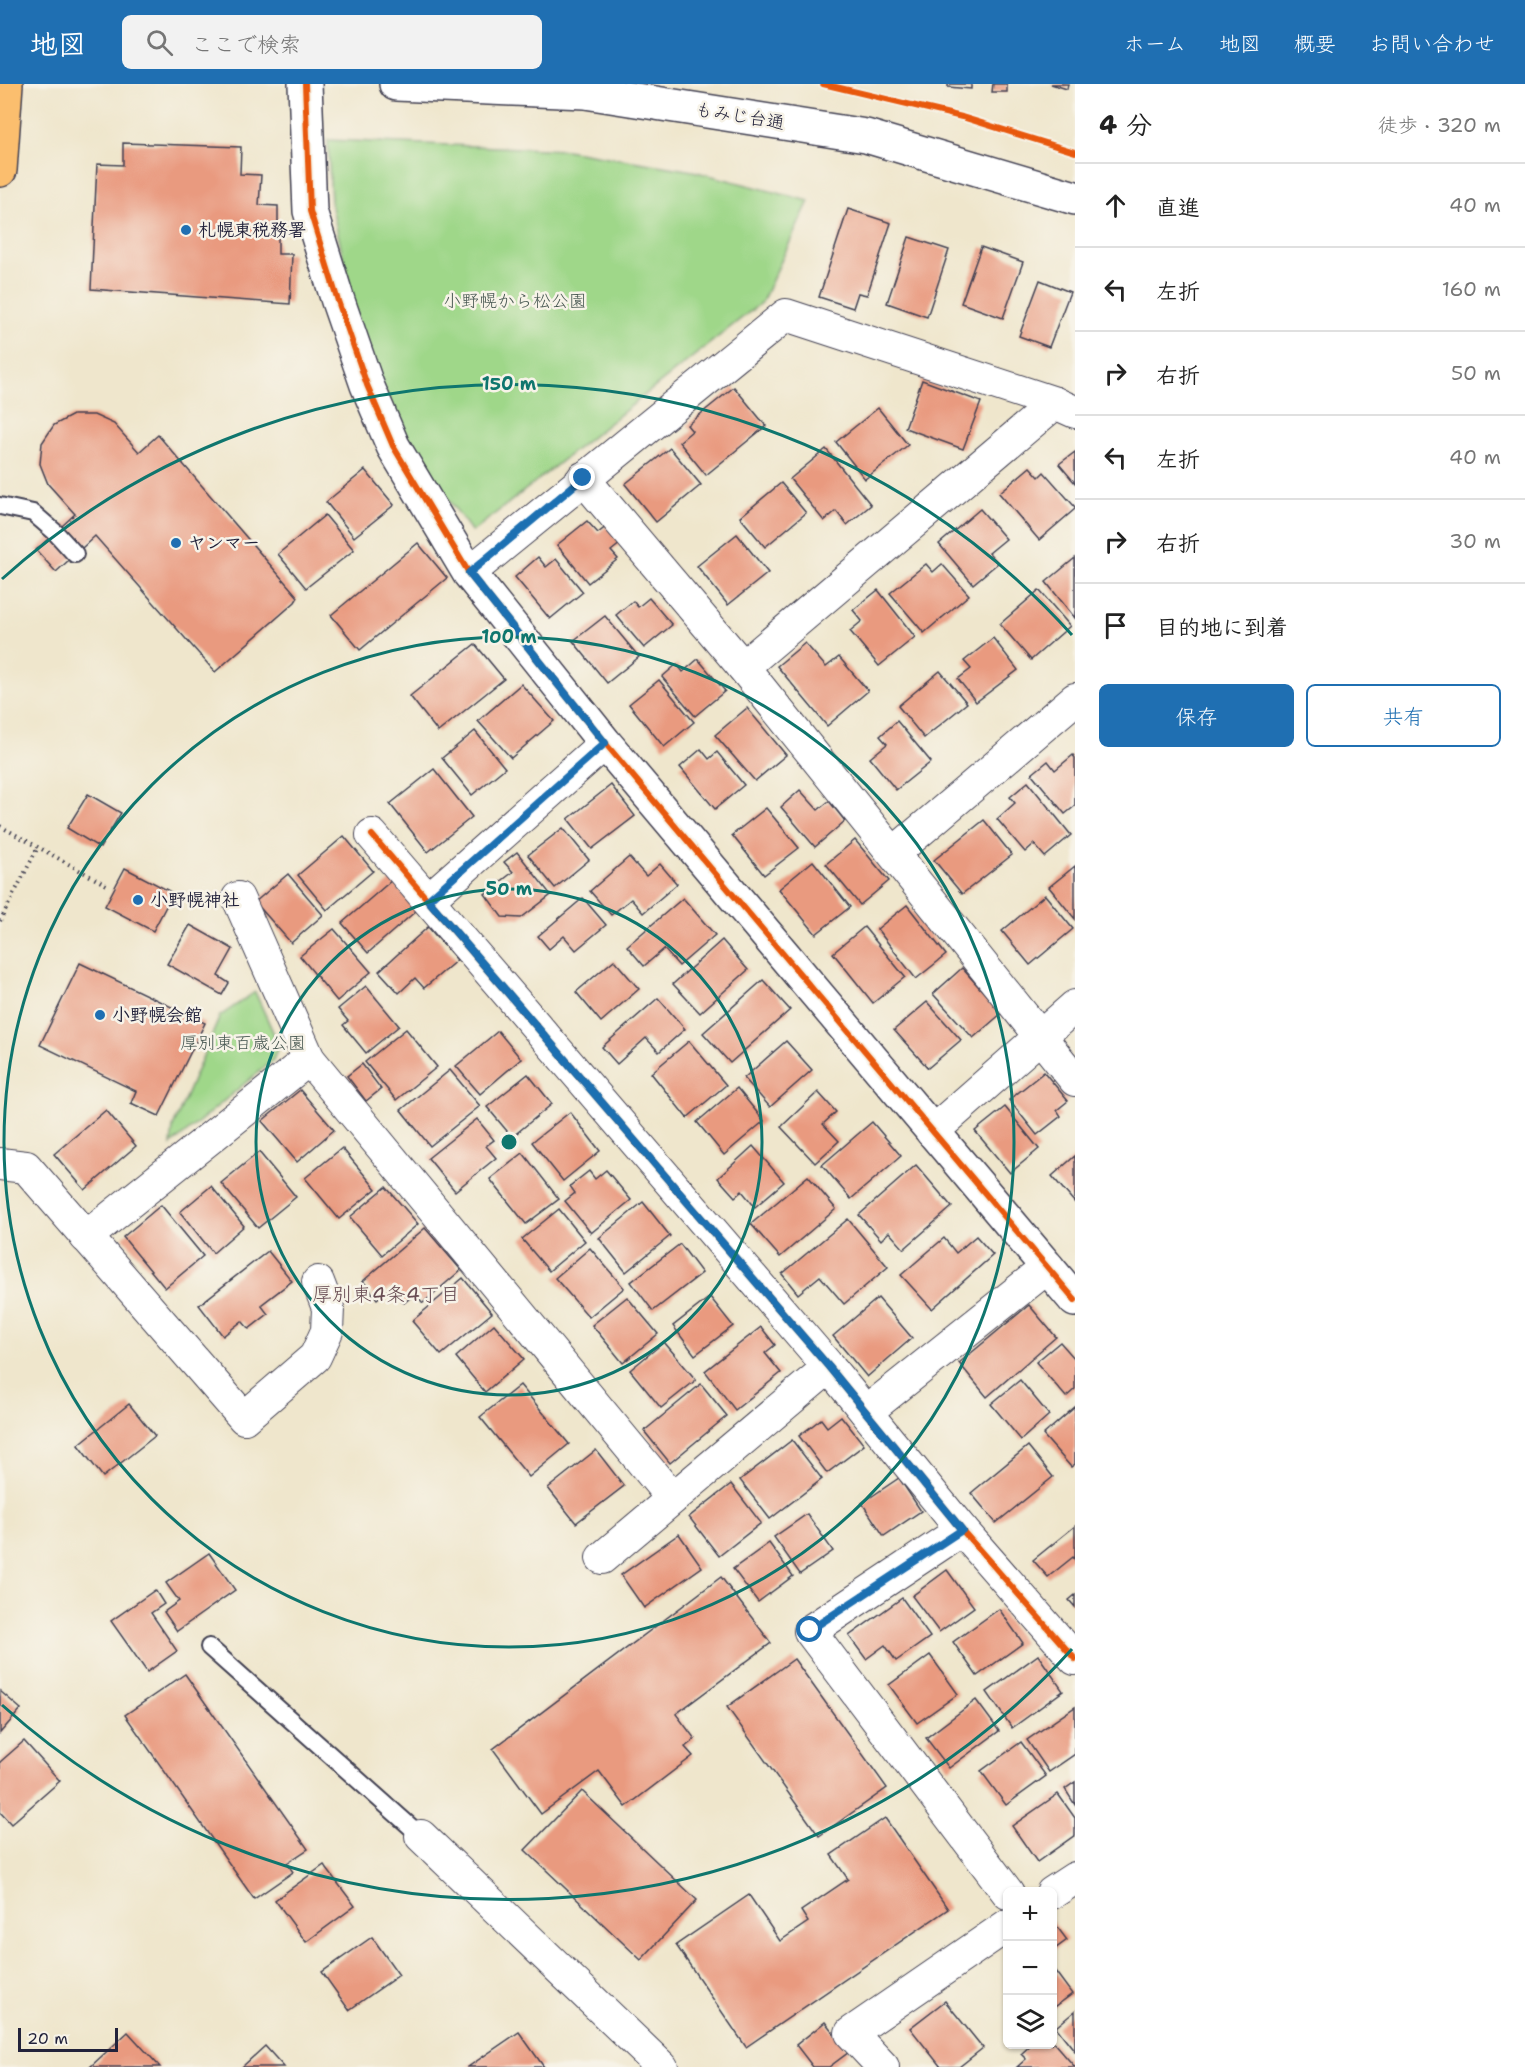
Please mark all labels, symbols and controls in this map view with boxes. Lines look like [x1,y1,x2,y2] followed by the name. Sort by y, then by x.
[122,15,542,69] search box
[30,25,86,63] text: 地図
[143,26,176,59] icon: search
[191,30,301,59] text: ここで検索
[1124,30,1186,58] text: ホーム
[1219,30,1261,58] text: 地図
[1294,30,1336,58] text: 概要
[1369,30,1495,58] text: お問い合わせ
[694,97,786,135] street label: もみじ台通
[1099,107,1152,142] text: 4 分
[1378,112,1501,138] text: 徒歩 · 320 m
[1099,189,1132,222] icon: ahead
[1449,192,1501,218] text: 40 m
[1156,193,1200,222] text: 直進
[198,218,306,242] place label: 札幌東税務署
[179,223,193,237] marker: 札幌東税務署
[1099,273,1132,306] icon: left
[1442,276,1501,302] text: 160 m
[1156,277,1200,306] text: 左折
[443,289,587,313] park label: 小野幌から松公園
[1099,357,1132,390] icon: right
[1451,360,1501,386] text: 50 m
[1156,361,1200,390] text: 右折
[482,372,537,396] text: 150 m
[1099,441,1132,474] icon: left
[1449,444,1501,470] text: 40 m
[1156,445,1200,474] text: 左折
[569,464,595,490] route end
[1099,525,1132,558] icon: right
[1449,528,1501,554] text: 30 m
[1156,529,1200,558] text: 右折
[188,531,260,555] place label: ヤンマー
[169,536,183,550] marker: ヤンマー
[1099,609,1132,642] icon: arrive
[1156,613,1288,642] text: 目的地に到着
[481,625,537,649] text: 100 m
[1099,684,1294,747] button: 保存
[1306,684,1501,747] button: 共有
[486,877,533,901] text: 50 m
[150,888,240,912] place label: 小野幌神社
[131,893,145,907] marker: 小野幌神社
[112,1003,202,1027] place label: 小野幌会館
[93,1008,107,1022] marker: 小野幌会館
[180,1031,306,1055] park label: 厚別東百歳公園
[499,1132,519,1152] centre of rings
[312,1281,460,1307] district label: 厚別東4条4丁目
[796,1616,822,1642] route start
[1003,1887,1057,2049] map controls
[1003,1887,1057,1941] button: +
[1003,1941,1057,1995] button: −
[1003,1995,1057,2049] button: layers
[18,2025,118,2052] scale bar
[27,2028,68,2049] text: 20 m

